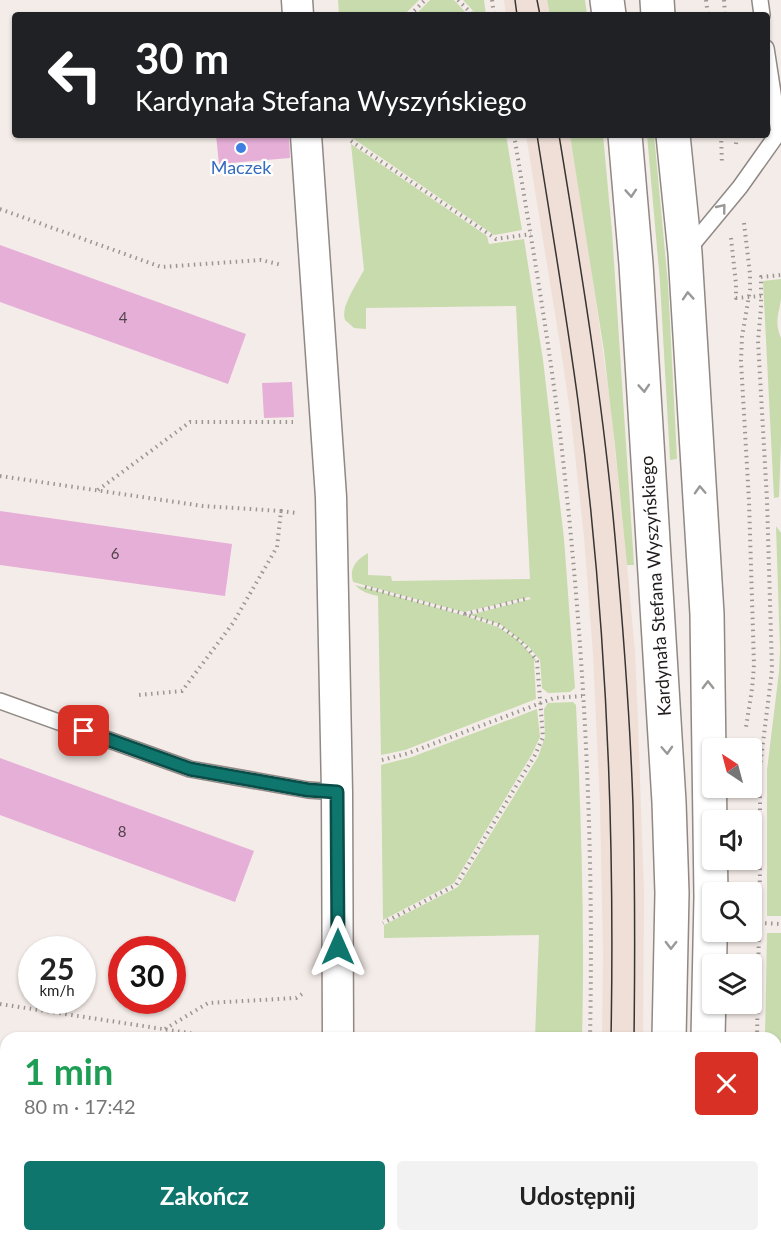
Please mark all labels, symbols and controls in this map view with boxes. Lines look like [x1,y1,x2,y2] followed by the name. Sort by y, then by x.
[135,33,229,83] text: 30 m
[36,36,114,114] icon: left
[135,84,527,117] text: Kardynała Stefana Wyszyńskiego
[234,141,248,155] marker: Maczek
[211,156,272,178] place label: Maczek
[624,189,637,198] one-way arrow
[715,204,726,215] one-way arrow
[682,291,695,300] one-way arrow
[119,308,128,326] house number: 4
[637,383,650,392] one-way arrow
[635,455,675,717] street label: Kardynała Stefana Wyszyńskiego
[694,486,707,495] one-way arrow
[111,544,120,562] house number: 6
[702,680,715,689] one-way arrow
[58,705,109,756] pin
[67,714,100,747] icon: arrive
[702,738,762,798] north arrow
[702,738,762,1014] map controls
[660,746,673,755] one-way arrow
[702,810,762,870] button: sound
[118,822,126,840] house number: 8
[702,882,762,942] button: search
[306,915,370,979] position arrow
[108,936,186,1014] speed limit sign: 30
[665,940,678,949] one-way arrow
[40,950,74,986] text: 25
[702,954,762,1014] button: layers
[39,981,75,999] text: km/h
[24,1049,113,1093] text: 1 min
[695,1052,758,1115] button: close
[24,1094,136,1118] text: 80 m · 17:42
[24,1161,385,1230] button: Zakończ
[397,1161,758,1230] button: Udostępnij

